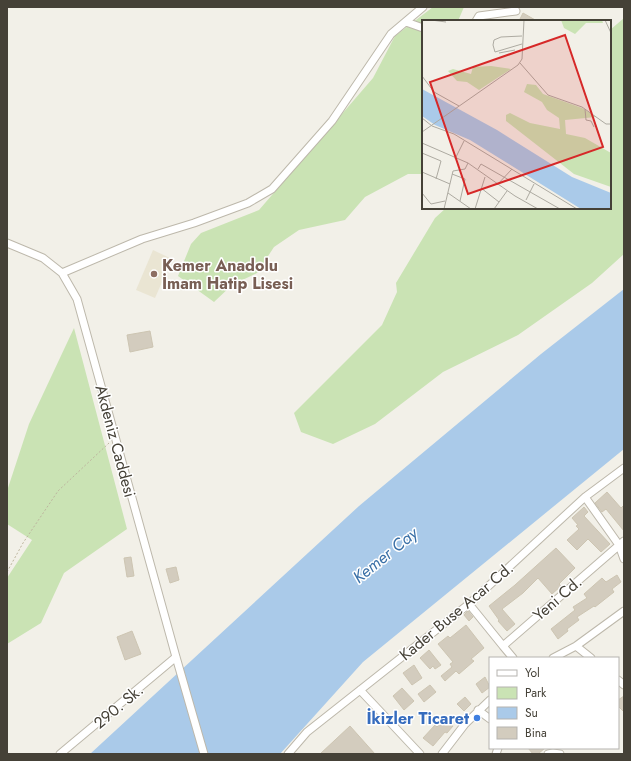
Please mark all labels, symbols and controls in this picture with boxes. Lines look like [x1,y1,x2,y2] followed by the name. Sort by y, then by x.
[422,20,611,209] inset map
[162,254,293,295] place label: Kemer Anadolu İmam Hatip Lisesi
[149,269,159,279] marker: Kemer Anadolu İmam Hatip Lisesi
[89,382,142,500] street label: Akdeniz Caddesi
[347,520,424,589] water label: Kemer Cay
[394,557,518,666] street label: Kader Buse Acar Cd.
[528,571,587,626] street label: Yeni Cd.
[489,657,619,749] legend
[525,664,540,682] text: Yol
[88,679,148,734] street label: 290. Sk.
[525,684,547,702] text: Park
[525,704,538,722] text: Su
[367,707,470,730] place label: İkizler Ticaret
[472,713,482,723] marker: İkizler Ticaret
[525,724,547,742] text: Bina

